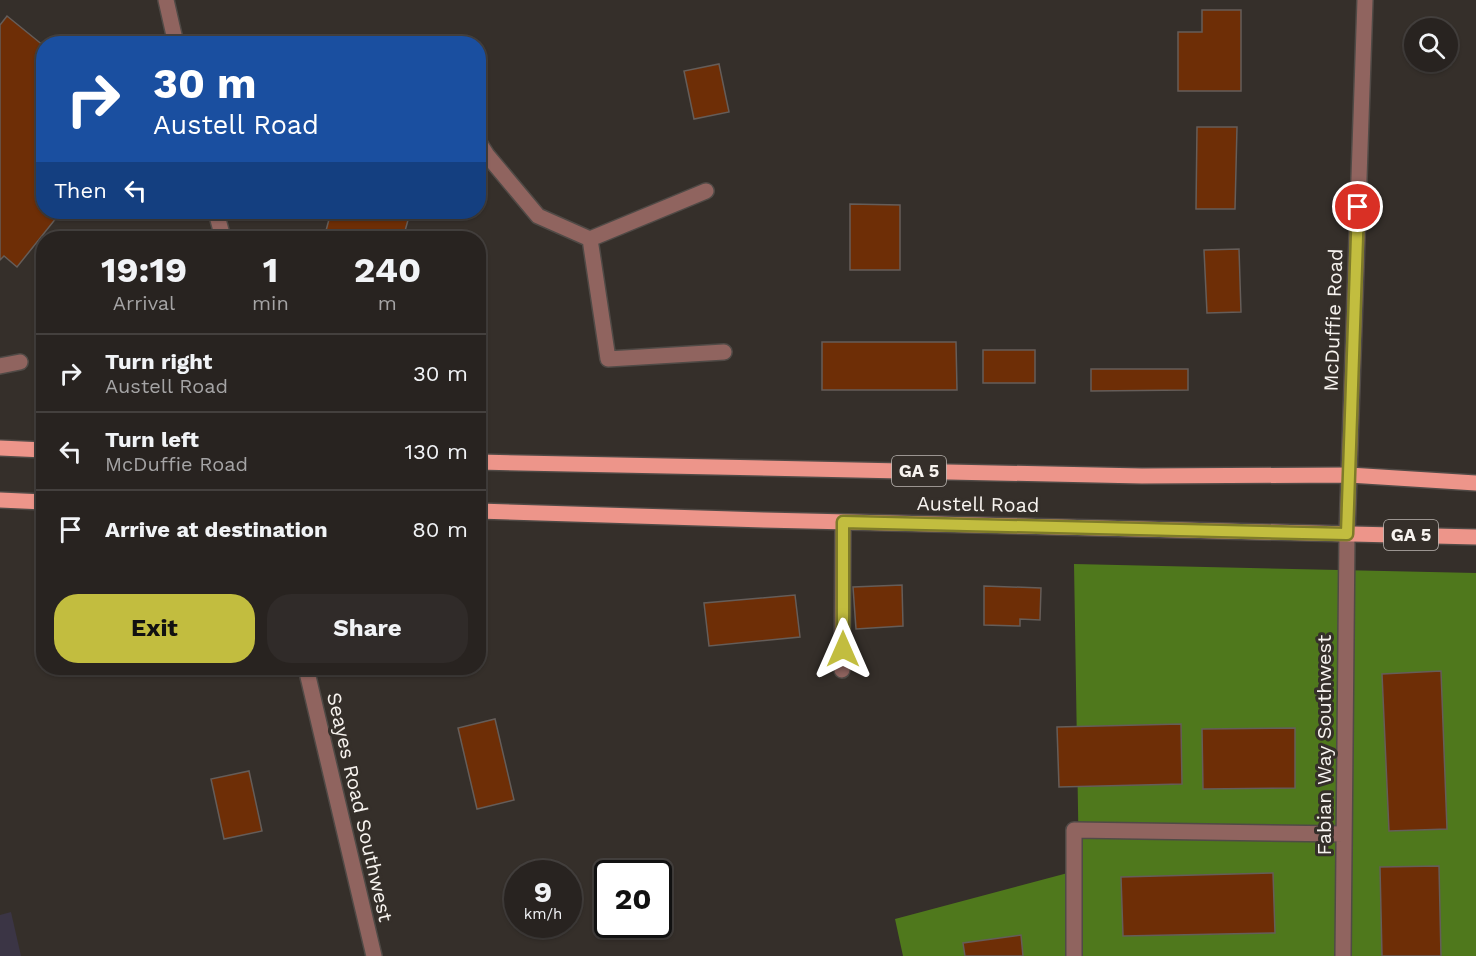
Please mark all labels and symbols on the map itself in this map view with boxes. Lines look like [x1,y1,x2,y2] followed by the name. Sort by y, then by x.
[1332,181,1383,232] pin
[1319,248,1347,392] street label: McDuffie Road
[892,456,946,486] road number: GA 5
[916,491,1040,517] street label: Austell Road
[1384,520,1438,550] road number: GA 5
[811,617,875,681] position arrow
[1312,634,1336,855] street label: Fabian Way Southwest
[322,690,398,925] street label: Seayes Road Southwest
[594,860,672,938] speed limit sign: 20

